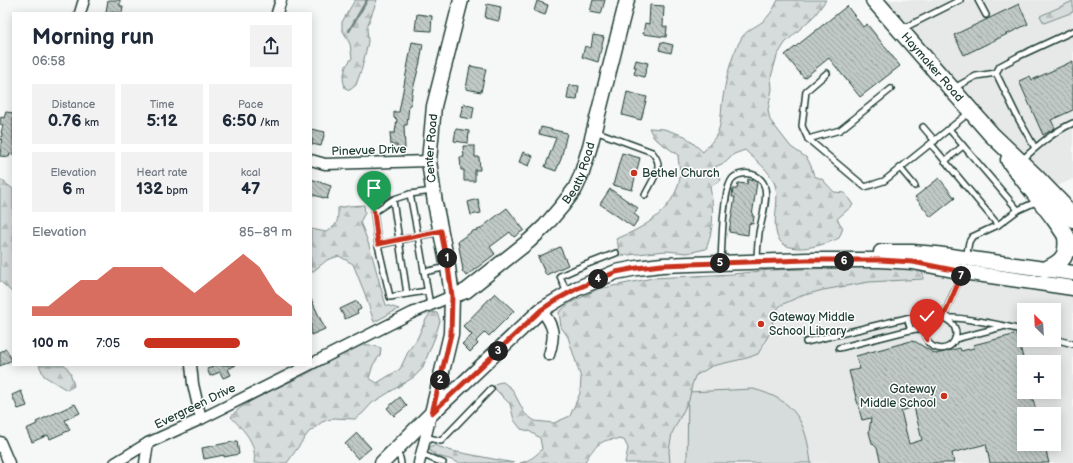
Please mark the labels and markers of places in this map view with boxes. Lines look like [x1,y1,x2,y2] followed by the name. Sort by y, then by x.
[642,166,720,181] place label: Bethel Church
[629,168,639,178] marker: Bethel Church
[357,171,391,212] pin
[437,248,457,268] pin: 1
[834,251,854,271] pin: 6
[710,253,730,273] pin: 5
[951,266,971,286] pin: 7
[588,269,608,289] pin: 4
[910,299,944,340] pin
[769,310,855,339] place label: Gateway Middle School Library
[756,319,766,329] marker: Gateway Middle School Library
[488,341,508,361] pin: 3
[430,370,450,390] pin: 2
[860,382,937,411] place label: Gateway Middle School
[939,391,949,401] marker: Gateway Middle School

